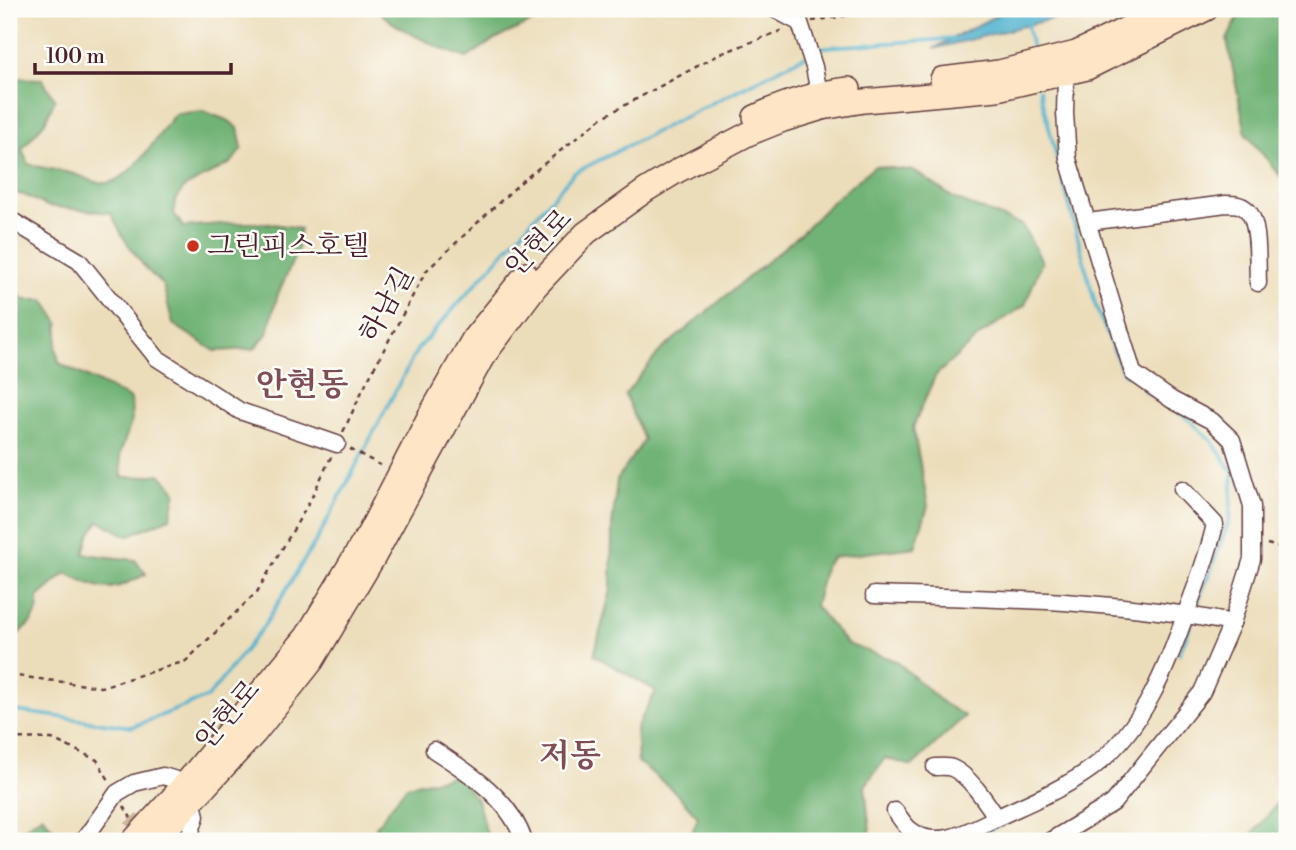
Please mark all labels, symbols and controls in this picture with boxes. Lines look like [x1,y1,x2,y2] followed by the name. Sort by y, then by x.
[35,32,231,76] scale bar
[46,44,105,70] text: 100 m
[498,202,580,284] street label: 안현로
[207,229,369,264] place label: 그린피스호텔
[185,238,201,254] marker: 그린피스호텔
[352,261,422,349] street label: 하남길
[256,365,348,405] district label: 안현동
[188,673,268,757] street label: 안현로
[539,736,601,776] district label: 저동

